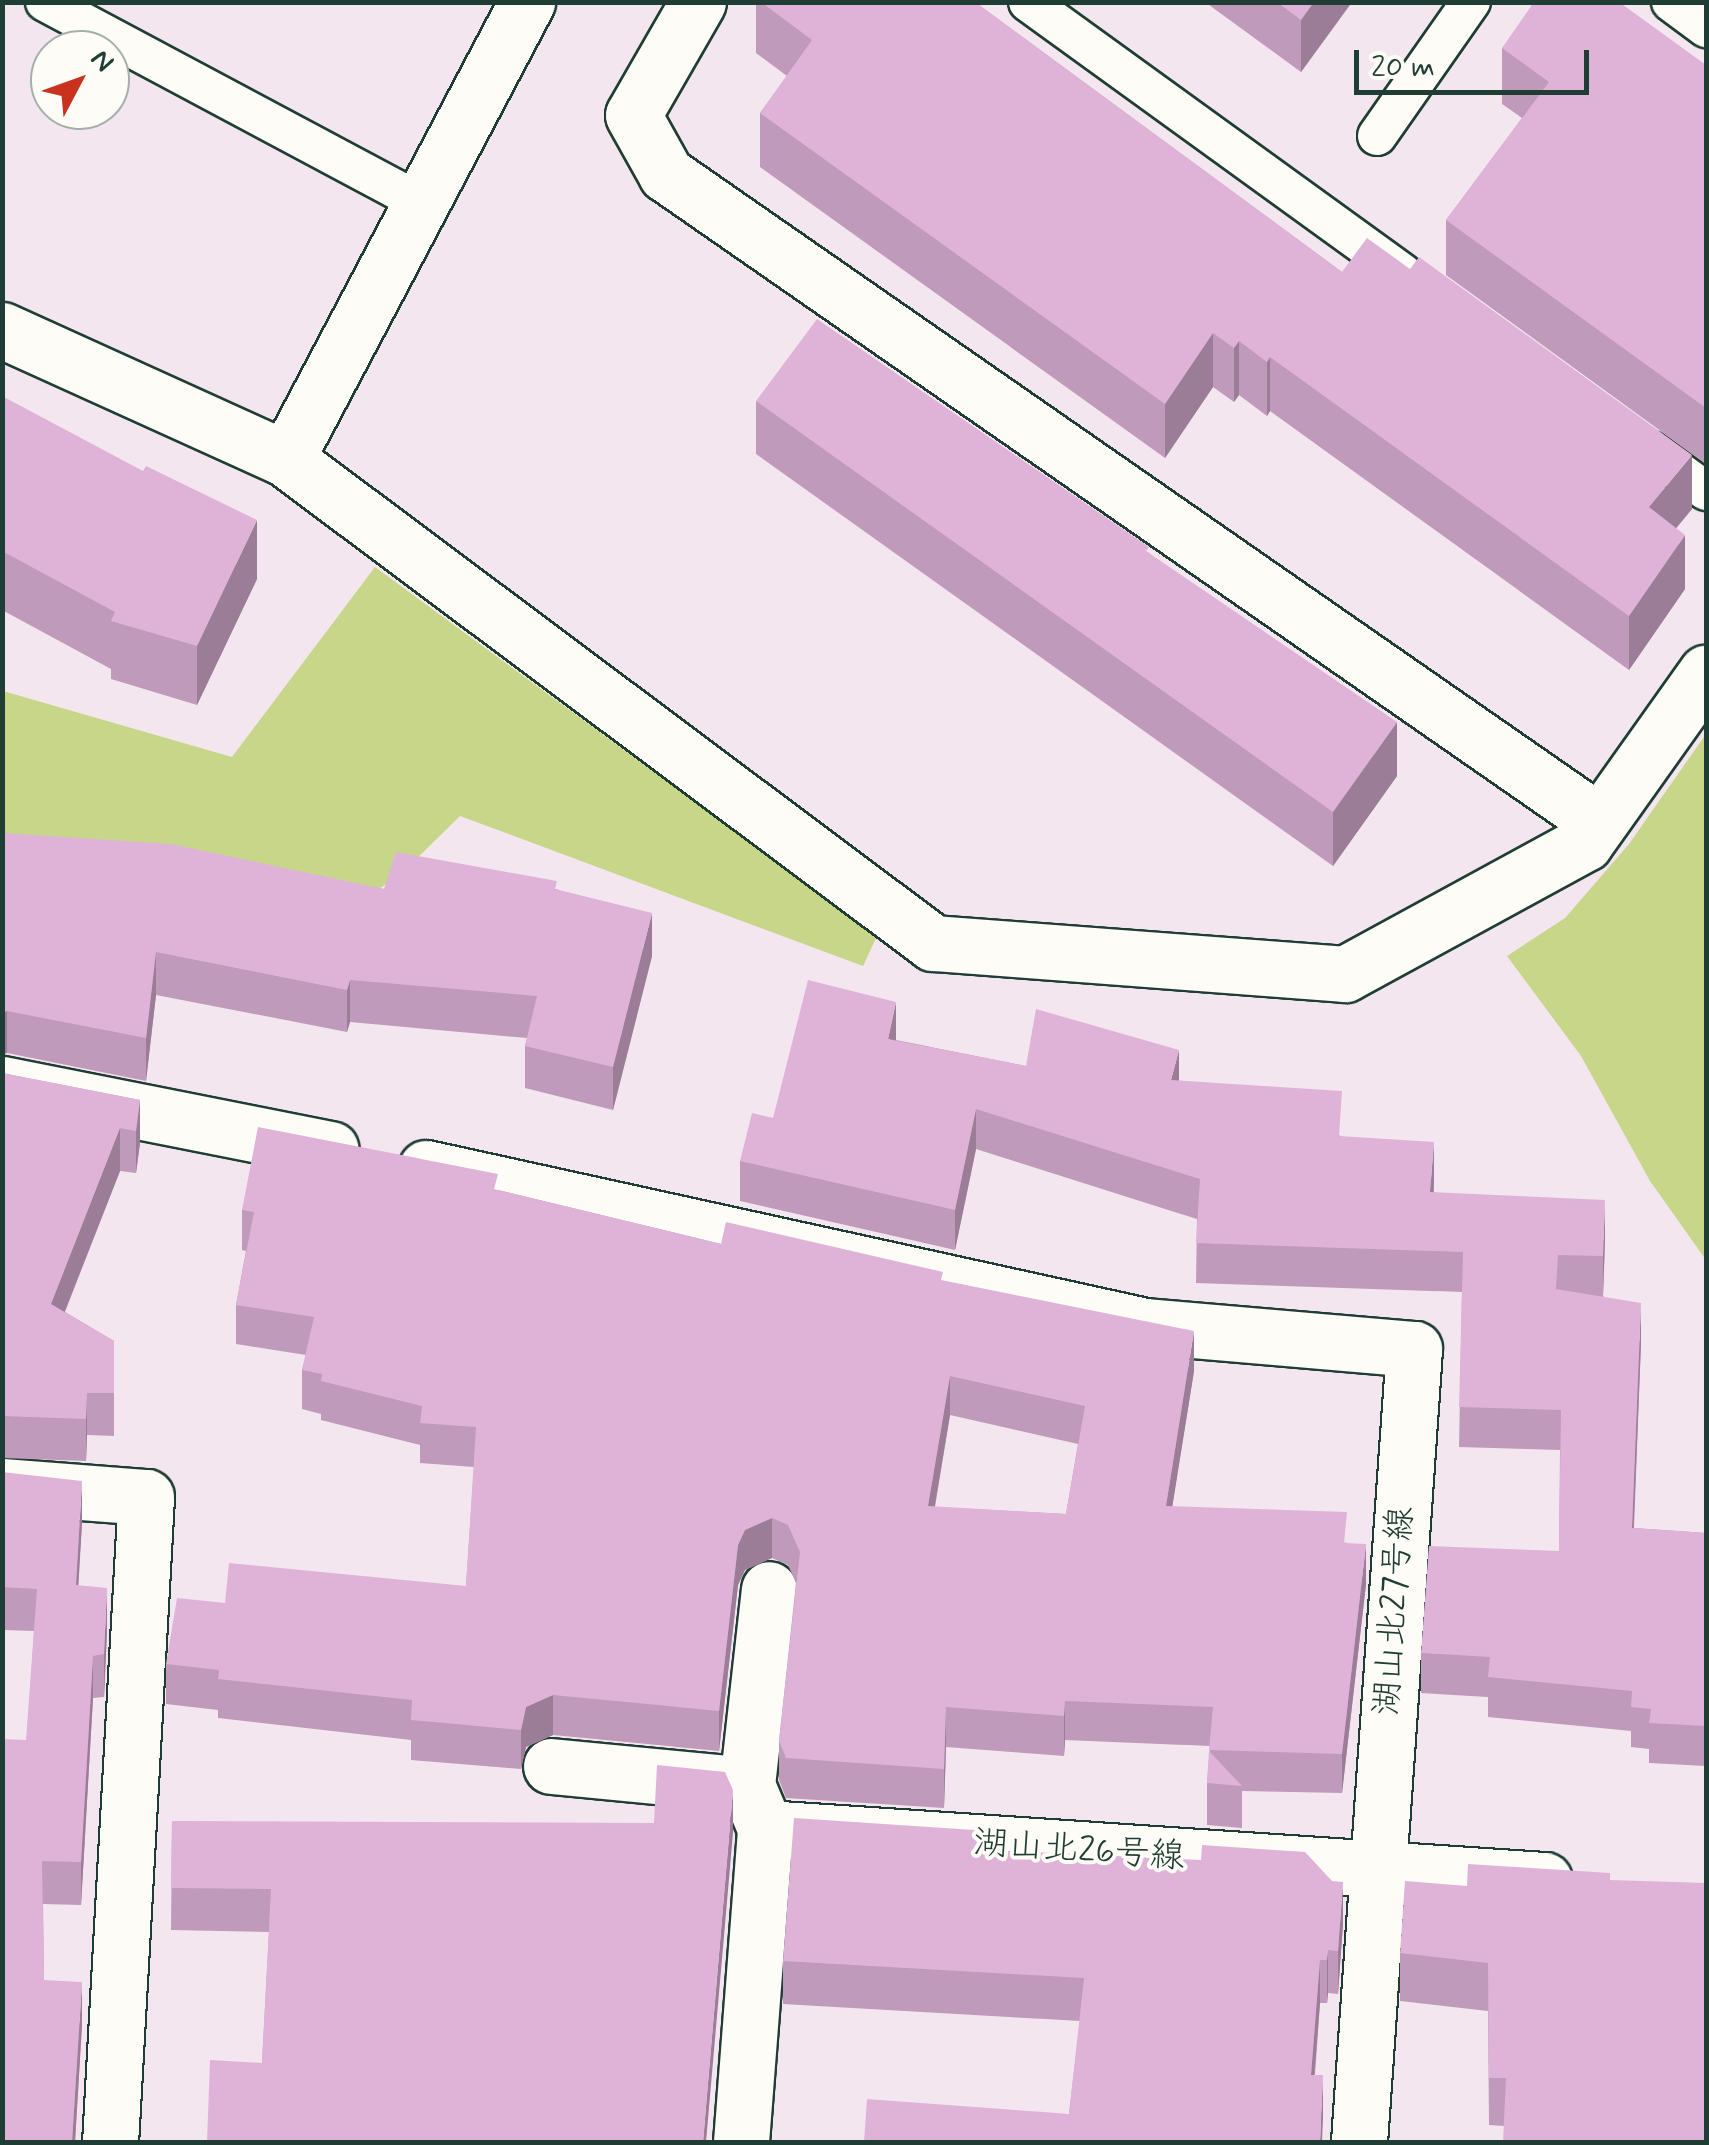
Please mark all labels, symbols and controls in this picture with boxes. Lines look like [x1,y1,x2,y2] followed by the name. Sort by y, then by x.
[30,30,130,130] north arrow
[1359,30,1594,92] scale bar
[81,42,122,80] text: N
[1371,48,1435,87] text: 20 m
[1366,1505,1422,1717] street label: 湖山北27号線
[972,1822,1186,1878] street label: 湖山北26号線

